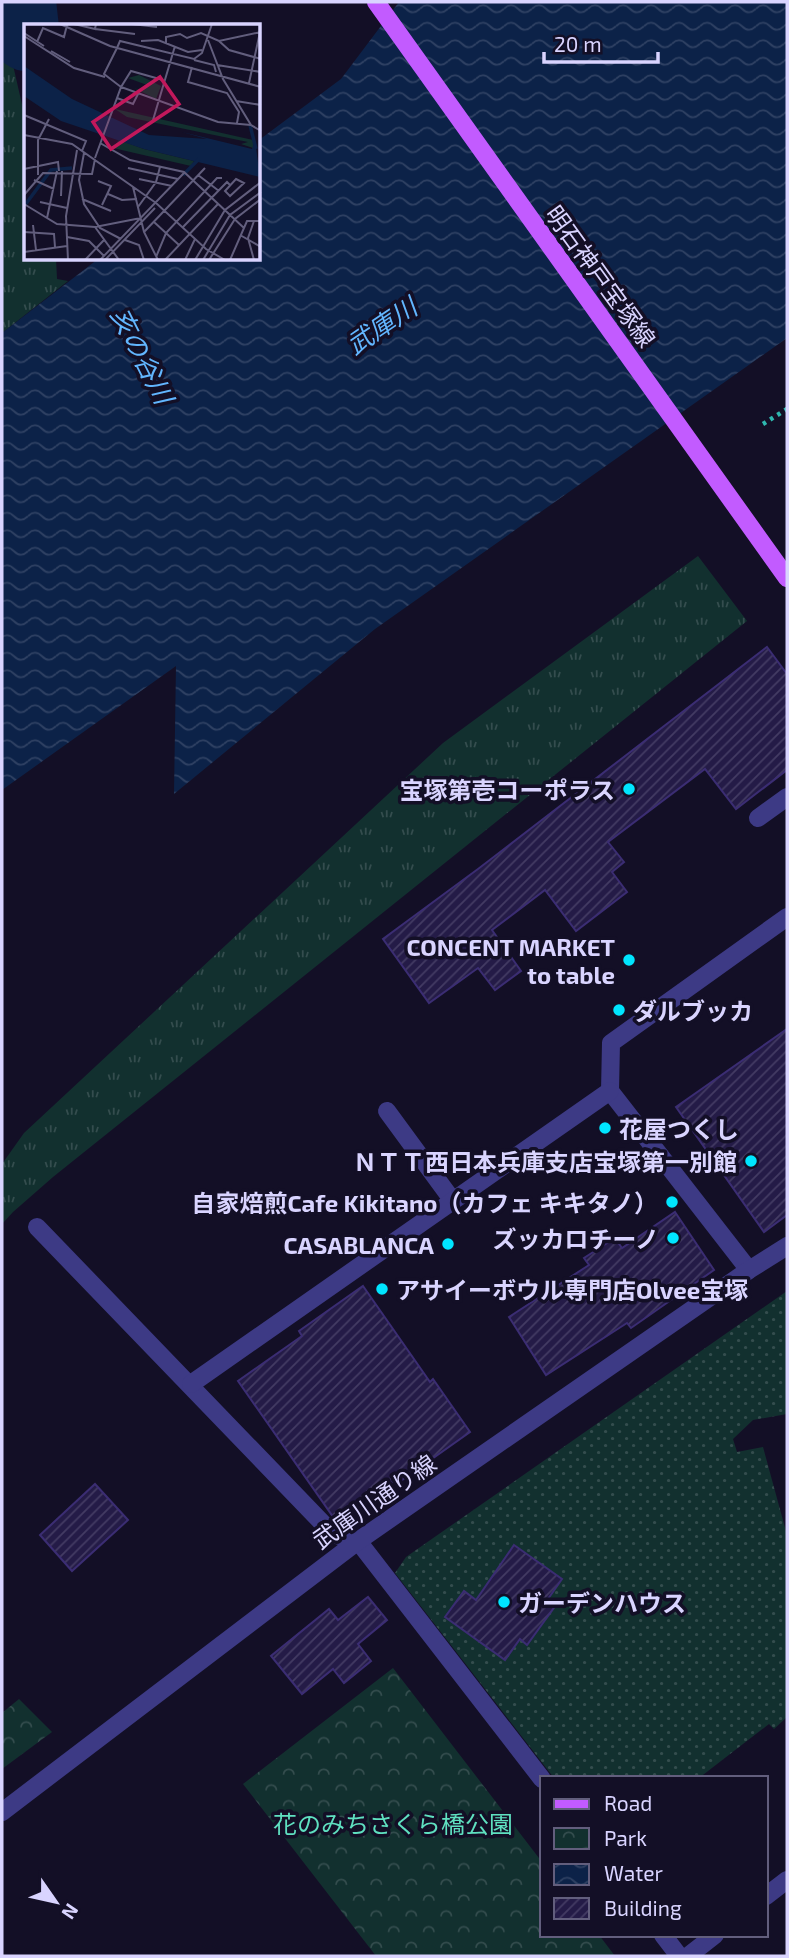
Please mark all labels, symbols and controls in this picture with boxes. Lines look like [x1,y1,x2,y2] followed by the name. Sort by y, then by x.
[544,21,658,65] scale bar
[24,24,261,261] inset map
[554,31,602,56] text: 20 m
[540,200,662,352] street label: 明石神戸宝塚線
[340,289,424,360] water label: 武庫川
[106,302,182,411] water label: 亥の谷川
[399,775,615,804] place label: 宝塚第壱コーポラス
[621,781,637,797] marker: 宝塚第壱コーポラス
[406,932,616,989] place label: CONCENT MARKET to table
[621,952,637,968] marker: CONCENT MARKET to table
[633,996,753,1025] place label: ダルブッカ
[611,1002,627,1018] marker: ダルブッカ
[619,1114,739,1143] place label: 花屋つくし
[597,1120,613,1136] marker: 花屋つくし
[353,1147,737,1176] place label: ＮＴＴ西日本兵庫支店宝塚第一別館
[743,1153,759,1169] marker: ＮＴＴ西日本兵庫支店宝塚第一別館
[191,1188,658,1217] place label: 自家焙煎Cafe Kikitano（カフェ キキタノ）
[664,1194,680,1210] marker: 自家焙煎Cafe Kikitano（カフェ キキタノ）
[492,1224,659,1253] place label: ズッカロチーノ
[283,1230,434,1259] place label: CASABLANCA
[665,1230,681,1246] marker: ズッカロチーノ
[440,1236,456,1252] marker: CASABLANCA
[396,1275,748,1304] place label: アサイーボウル専門店Olvee宝塚
[374,1281,390,1297] marker: アサイーボウル専門店Olvee宝塚
[307,1448,441,1554] street label: 武庫川通り線
[518,1588,686,1617] place label: ガーデンハウス
[496,1594,512,1610] marker: ガーデンハウス
[540,1776,768,1937] legend
[604,1790,652,1815] text: Road
[273,1809,513,1838] park label: 花のみちさくら橋公園
[604,1825,647,1850] text: Park
[604,1860,663,1885] text: Water
[21,1867,91,1937] north arrow
[604,1895,682,1920] text: Building
[57,1900,84,1924] text: N

